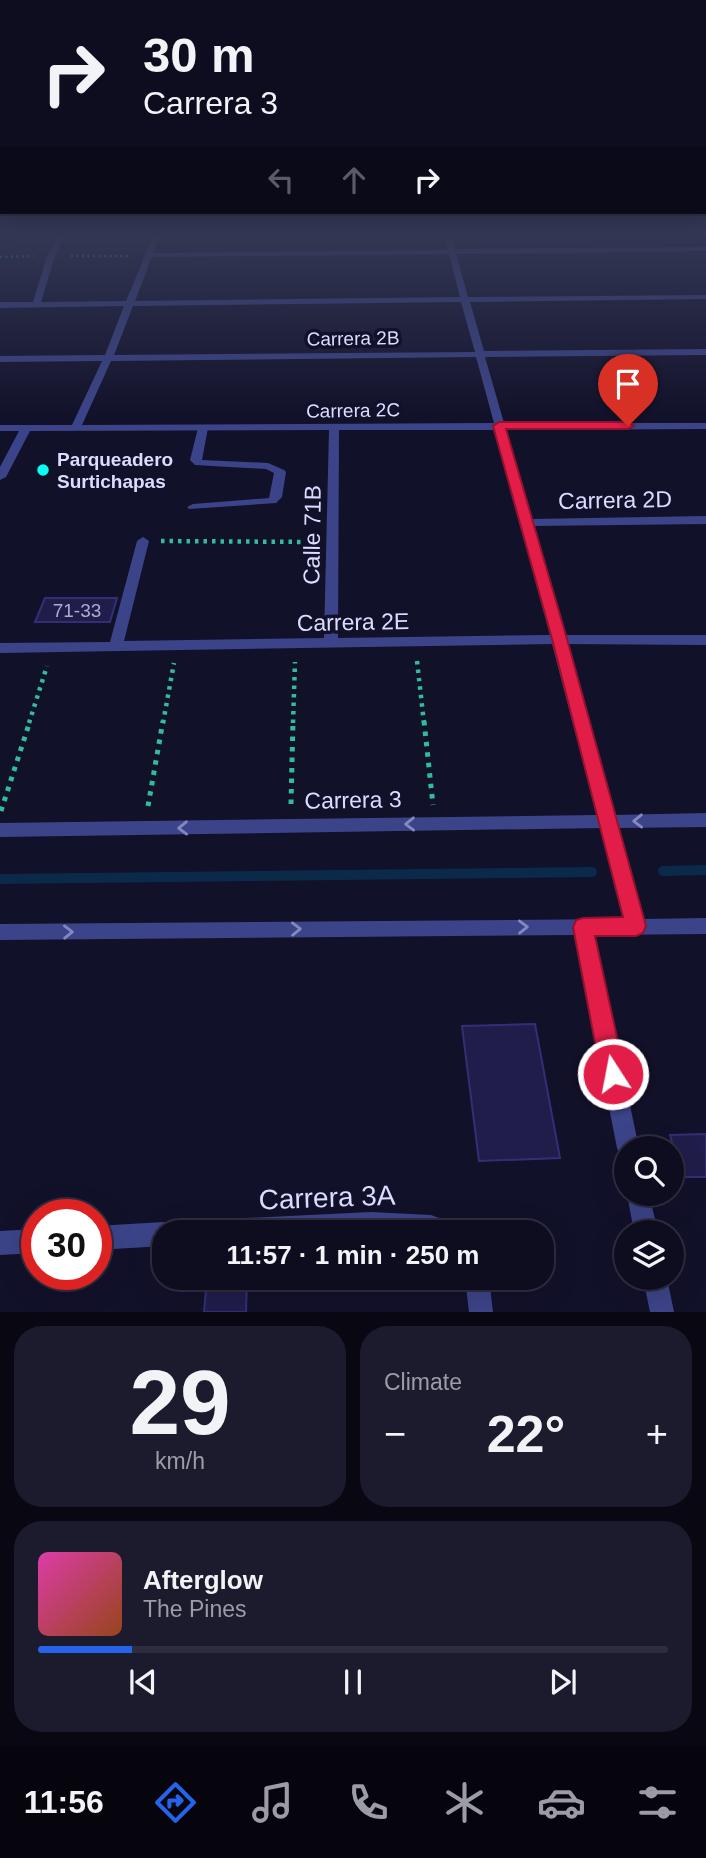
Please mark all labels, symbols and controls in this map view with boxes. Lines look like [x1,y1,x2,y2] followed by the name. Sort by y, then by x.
[28,28,119,119] icon: right
[143,28,255,82] text: 30 m
[143,85,278,121] text: Carrera 3
[262,161,300,199] icon: left
[335,161,373,199] icon: ahead
[408,161,446,199] icon: right
[306,327,400,350] street label: Carrera 2B
[598,354,658,426] pin
[609,365,647,403] icon: arrive
[306,399,400,422] street label: Carrera 2C
[57,449,173,492] place label: Parqueadero Surtichapas
[35,462,51,478] marker: Parqueadero Surtichapas
[298,485,326,585] street label: Calle 71B
[558,486,672,514] street label: Carrera 2D
[53,600,101,621] house number: 71-33
[297,608,409,636] street label: Carrera 2E
[304,786,402,814] street label: Carrera 3
[632,813,643,828] one-way arrow
[405,816,415,832] one-way arrow
[177,820,188,835] one-way arrow
[518,919,529,935] one-way arrow
[291,921,301,937] one-way arrow
[63,924,74,939] one-way arrow
[576,1037,650,1111] position arrow
[614,1136,684,1290] map controls
[614,1136,684,1206] button: search
[258,1180,396,1215] street label: Carrera 3A
[21,1199,112,1290] speed limit sign: 30
[614,1220,684,1290] button: layers
[227,1240,479,1270] text: 11:57 · 1 min · 250 m
[129,1352,231,1453] text: 29
[384,1369,462,1395] text: Climate
[487,1405,565,1463] text: 22°
[384,1413,406,1455] text: −
[646,1413,668,1455] text: +
[155,1448,205,1474] text: km/h
[143,1565,263,1595] text: Afterglow
[143,1596,247,1622] text: The Pines
[124,1663,162,1701] icon: previous
[334,1663,372,1701] icon: pause
[544,1663,582,1701] icon: next
[151,1778,200,1827] icon: directions
[248,1778,297,1827] icon: music
[344,1778,393,1827] icon: phone
[440,1778,489,1827] icon: climate
[537,1778,586,1827] icon: car
[633,1778,682,1827] icon: filters
[24,1784,104,1820] text: 11:56

